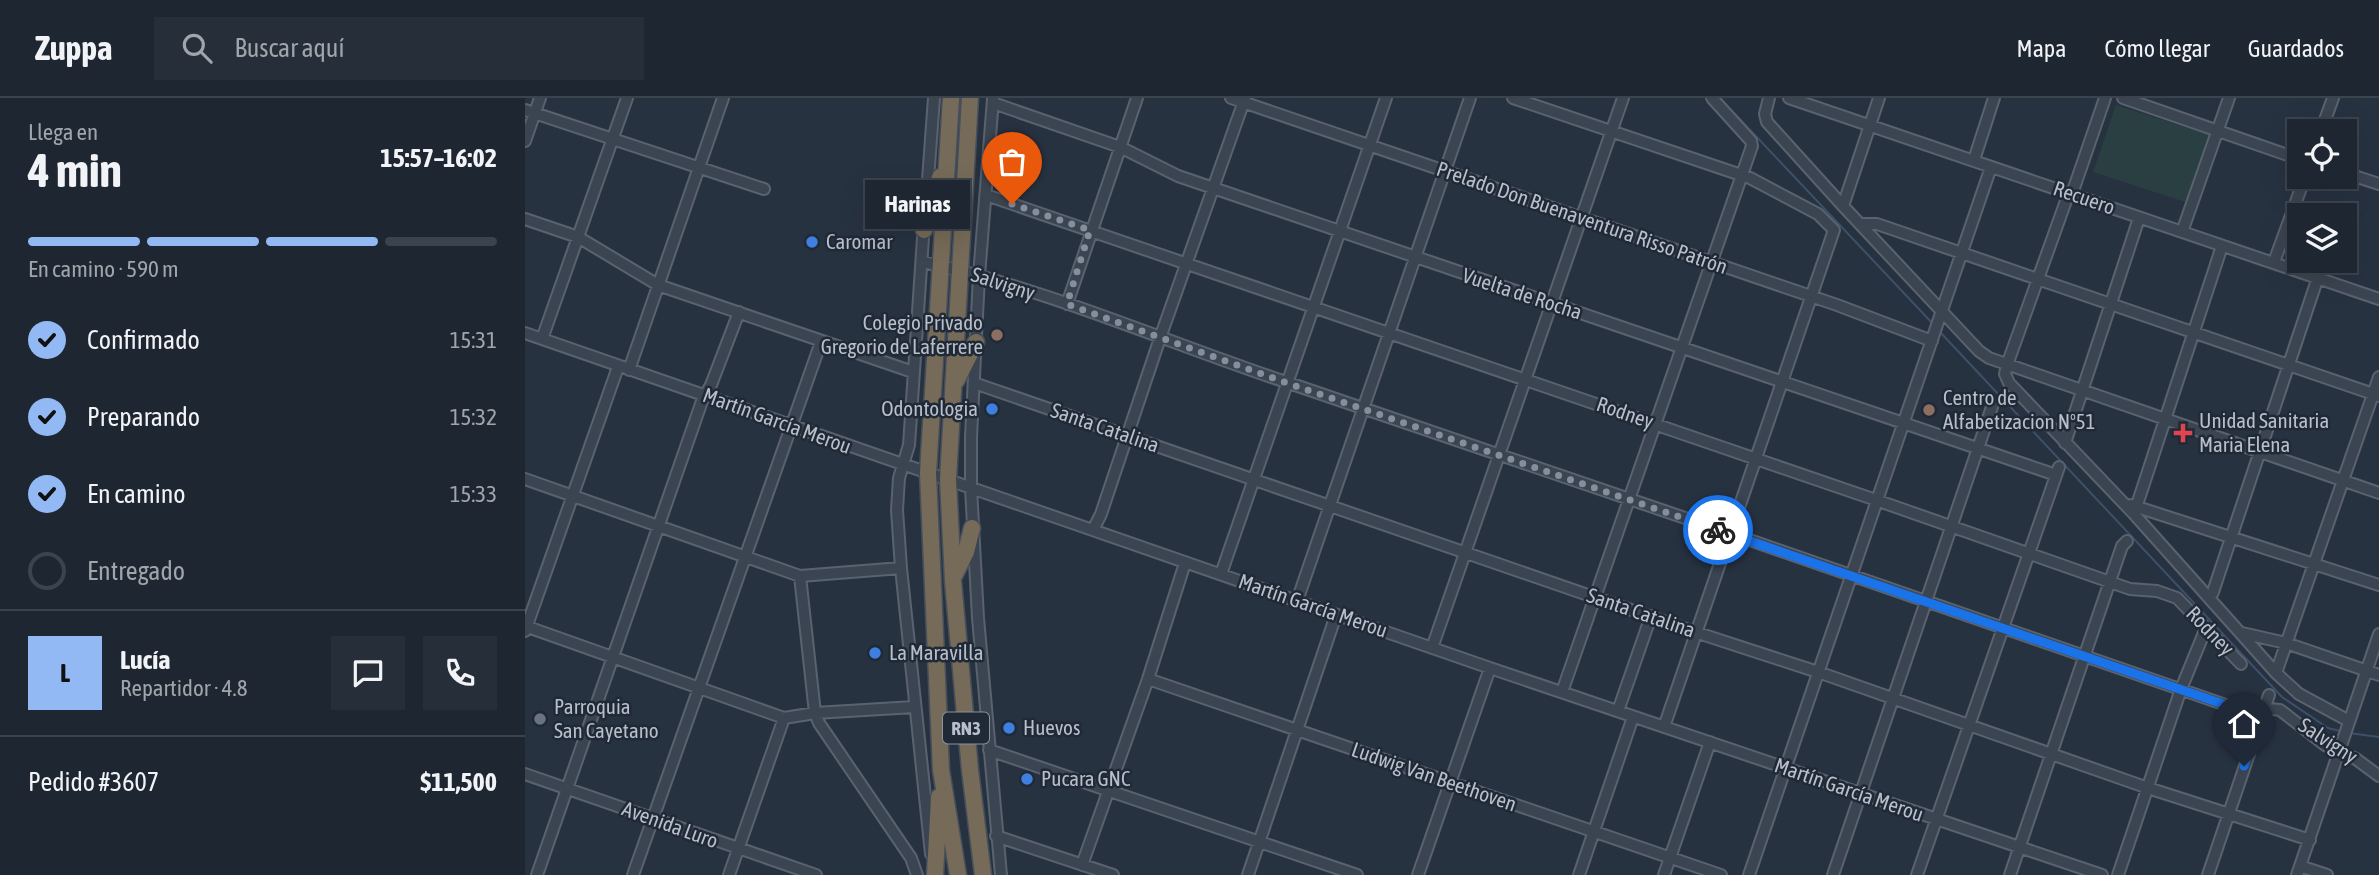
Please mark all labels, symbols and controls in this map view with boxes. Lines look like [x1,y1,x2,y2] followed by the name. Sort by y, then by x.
[154,17,644,80] search box
[35,29,112,67] text: Zuppa
[178,29,216,67] icon: search
[234,33,344,63] text: Buscar aquí
[2017,35,2066,62] text: Mapa
[2104,35,2210,62] text: Cómo llegar
[2248,35,2344,62] text: Guardados
[28,119,98,145] text: Llega en
[2287,119,2357,273] map controls
[2287,119,2357,189] button: locate
[982,132,1042,204] pin
[380,143,497,173] text: 15:57–16:02
[993,143,1031,181] icon: bag
[28,144,122,197] text: 4 min
[1434,156,1731,278] street label: Prelado Don Buenaventura Risso Patrón
[2050,175,2118,219] street label: Recuero
[865,180,970,228] callout: Harinas
[884,191,951,217] text: Harinas
[2287,203,2357,273] button: layers
[826,229,893,253] place label: Caromar
[804,234,820,250] marker: Caromar
[28,256,179,282] text: En camino · 590 m
[969,262,1038,305] street label: Salvigny
[1459,262,1585,324] street label: Vuelta de Rocha
[821,310,983,358] place label: Colegio Privado Gregorio de Laferrere
[28,321,66,359] icon: check
[87,325,200,355] text: Confirmado
[450,327,497,353] text: 15:31
[989,327,1005,343] marker: Colegio Privado Gregorio de Laferrere
[700,382,855,458] street label: Martín García Merou
[1943,385,2095,433] place label: Centro de Alfabetizacion Nº51
[1594,391,1657,433] street label: Rodney
[881,396,978,420] place label: Odontologia
[1048,397,1163,457] street label: Santa Catalina
[28,398,66,436] icon: check
[984,401,1000,417] marker: Odontologia
[87,402,200,432] text: Preparando
[1921,402,1937,418] marker: Centro de Alfabetizacion Nº51
[450,404,497,430] text: 15:32
[2199,408,2329,456] place label: Unidad Sanitaria Maria Elena
[2173,423,2193,443] marker: Unidad Sanitaria Maria Elena
[28,475,66,513] icon: check
[87,479,186,509] text: En camino
[450,481,497,507] text: 15:33
[1683,495,1753,565] courier
[1699,511,1737,549] icon: bike
[87,556,185,586] text: Entregado
[1236,568,1391,642] street label: Martín García Merou
[1584,582,1699,642] street label: Santa Catalina
[2182,601,2240,660] street label: Rodney
[331,636,405,710] button: chat
[423,636,497,710] button: phone
[889,640,984,664] place label: La Maravilla
[120,645,170,675] text: Lucía
[867,645,883,661] marker: La Maravilla
[60,658,70,688] text: L
[120,675,247,701] text: Repartidor · 4.8
[554,694,659,742] place label: Parroquia San Cayetano
[2214,694,2274,766] pin
[2225,705,2263,743] icon: home
[532,711,548,727] marker: Parroquia San Cayetano
[943,712,989,744] road number: RN3
[2295,712,2363,768] street label: Salvigny
[1023,715,1080,739] place label: Huevos
[1001,720,1017,736] marker: Huevos
[1349,737,1520,816] street label: Ludwig Van Beethoven
[1772,752,1927,826] street label: Martín García Merou
[1041,766,1131,790] place label: Pucara GNC
[28,767,159,797] text: Pedido #3607
[420,767,497,797] text: $11,500
[1019,771,1035,787] marker: Pucara GNC
[619,796,722,852] street label: Avenida Luro

